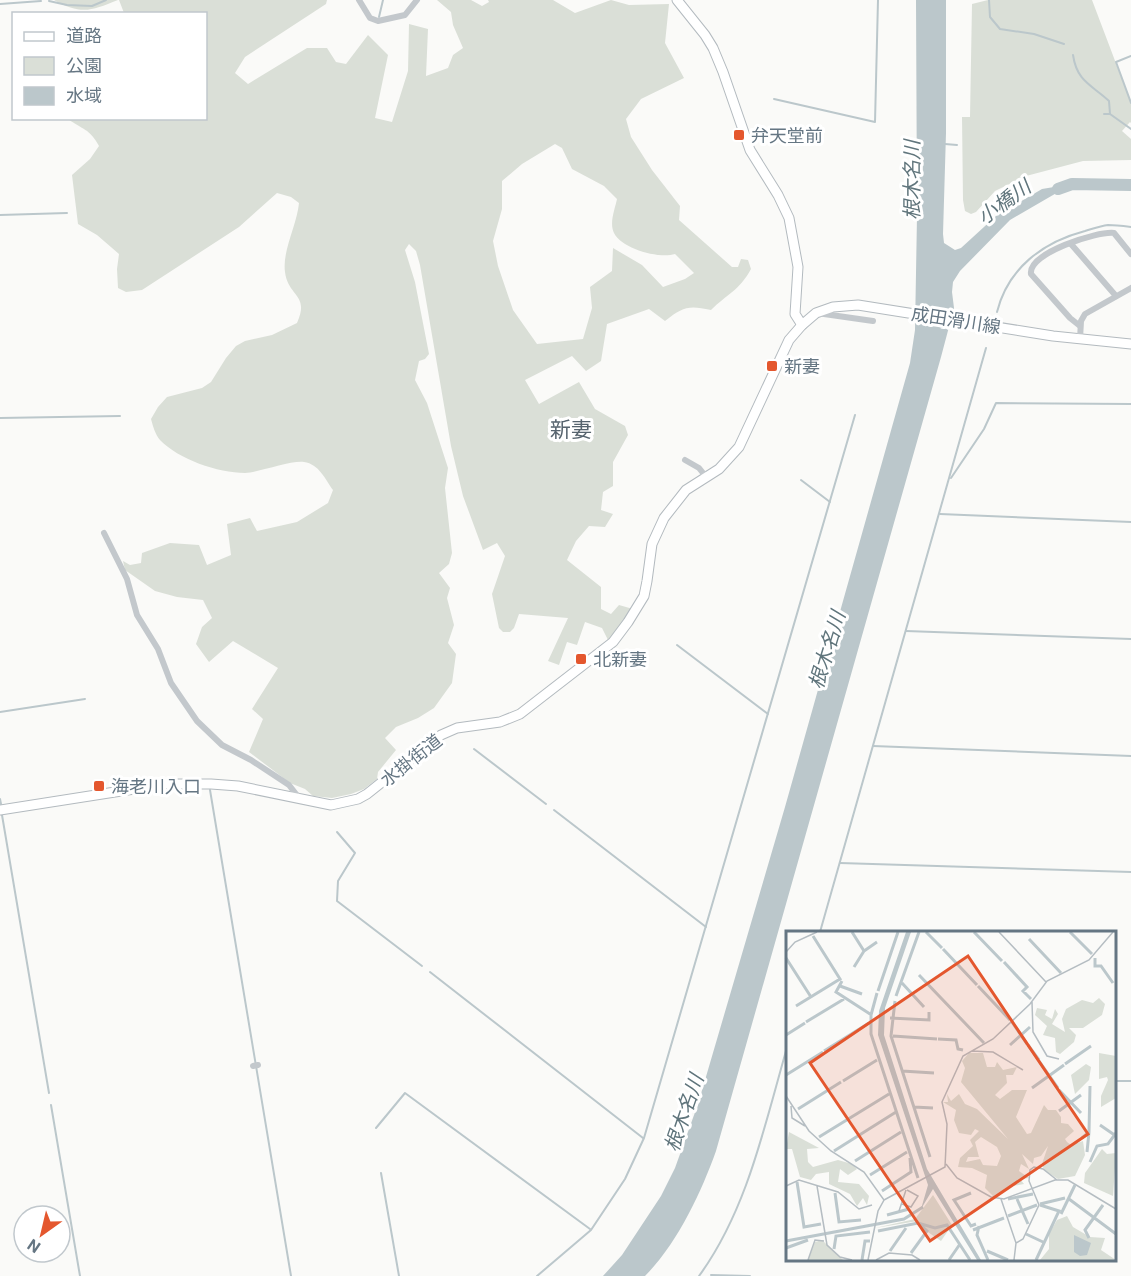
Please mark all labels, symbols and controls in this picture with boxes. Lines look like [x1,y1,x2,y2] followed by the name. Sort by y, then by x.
[12,12,207,120] legend
[66,25,102,46] text: 道路
[66,55,102,76] text: 公園
[66,85,102,106] text: 水域
[751,125,823,146] place label: 弁天堂前
[732,128,746,142] marker: 弁天堂前
[900,138,924,220] water label: 根木名川
[973,173,1037,229] water label: 小橋川
[910,303,1002,337] street label: 成田滑川線
[784,356,820,377] place label: 新妻
[765,359,779,373] marker: 新妻
[550,418,592,442] district label: 新妻
[804,606,851,692] water label: 根木名川
[593,649,647,670] place label: 北新妻
[574,652,588,666] marker: 北新妻
[376,730,446,790] street label: 水掛街道
[111,776,201,797] place label: 海老川入口
[92,779,106,793] marker: 海老川入口
[786,931,1116,1261] inset map
[660,1069,709,1155] water label: 根木名川
[12,1204,72,1264] north arrow
[24,1235,44,1257] text: N

